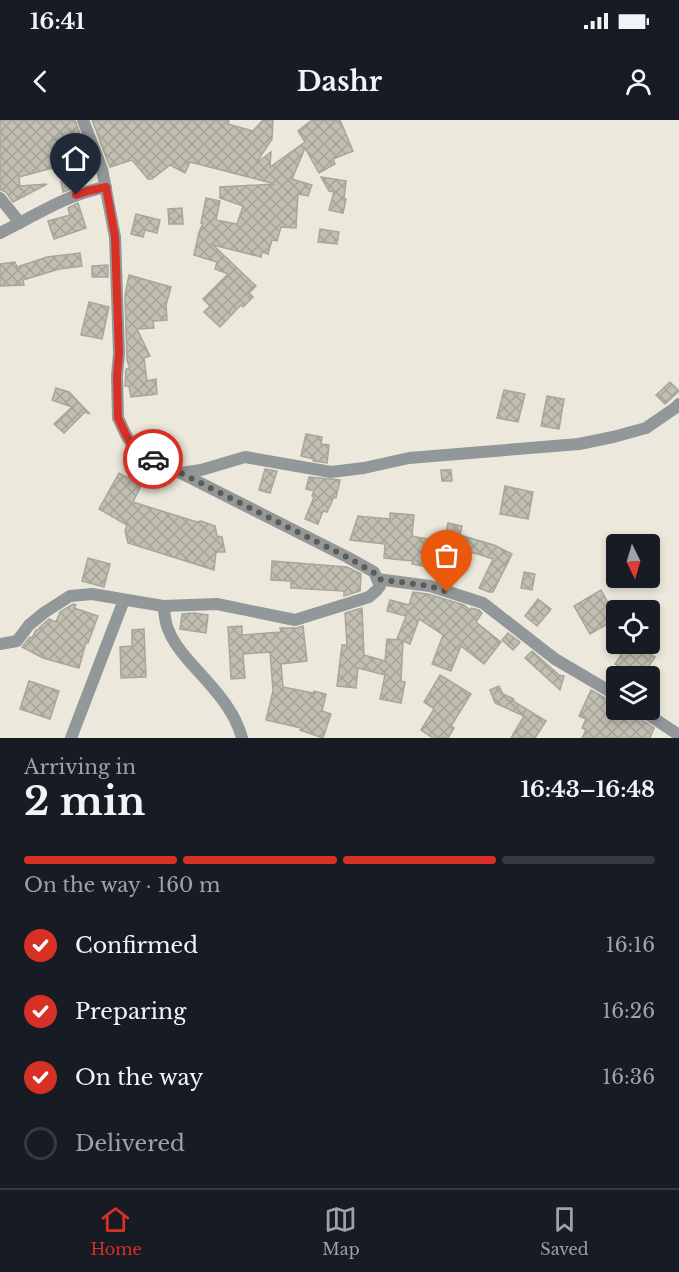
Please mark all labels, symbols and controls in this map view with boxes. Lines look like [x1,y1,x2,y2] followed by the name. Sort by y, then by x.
[30,8,85,35] text: 16:41
[24,65,57,98] icon: back
[297,65,382,98] text: Dashr
[622,65,655,98] icon: person
[50,133,101,195] pin
[59,142,92,175] icon: home
[123,429,183,489] courier
[137,443,170,476] icon: car
[421,530,472,592] pin
[606,534,660,588] north arrow
[606,534,660,720] map controls
[430,539,463,572] icon: bag
[606,600,660,654] button: locate
[606,666,660,720] button: layers
[24,755,136,779] text: Arriving in
[520,776,655,803] text: 16:43–16:48
[24,777,145,826] text: 2 min
[24,873,221,897] text: On the way · 160 m
[24,929,57,962] icon: check
[75,932,198,959] text: Confirmed
[606,933,655,957] text: 16:16
[24,995,57,1028] icon: check
[75,998,186,1025] text: Preparing
[602,999,655,1023] text: 16:26
[24,1061,57,1094] icon: check
[75,1064,203,1091] text: On the way
[602,1065,655,1089] text: 16:36
[75,1130,185,1157] text: Delivered
[90,1203,142,1259] tab: Home
[322,1203,360,1259] tab: Map
[540,1203,589,1259] tab: Saved

